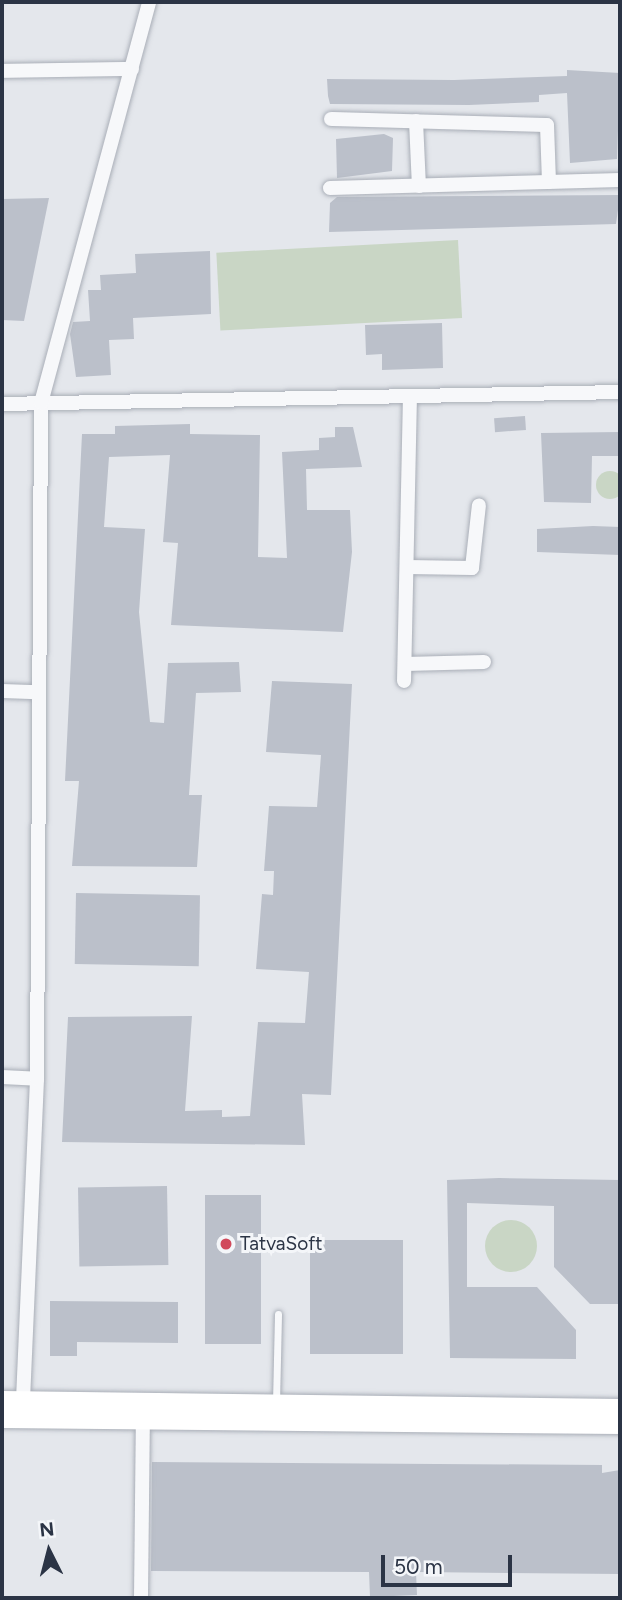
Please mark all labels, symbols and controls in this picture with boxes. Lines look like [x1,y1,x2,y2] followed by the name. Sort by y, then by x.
[240,1233,322,1255] place label: TatvaSoft
[218,1236,234,1252] marker: TatvaSoft
[14,1516,84,1586] north arrow
[38,1517,55,1542] text: N
[384,1540,515,1584] scale bar
[394,1554,443,1579] text: 50 m

